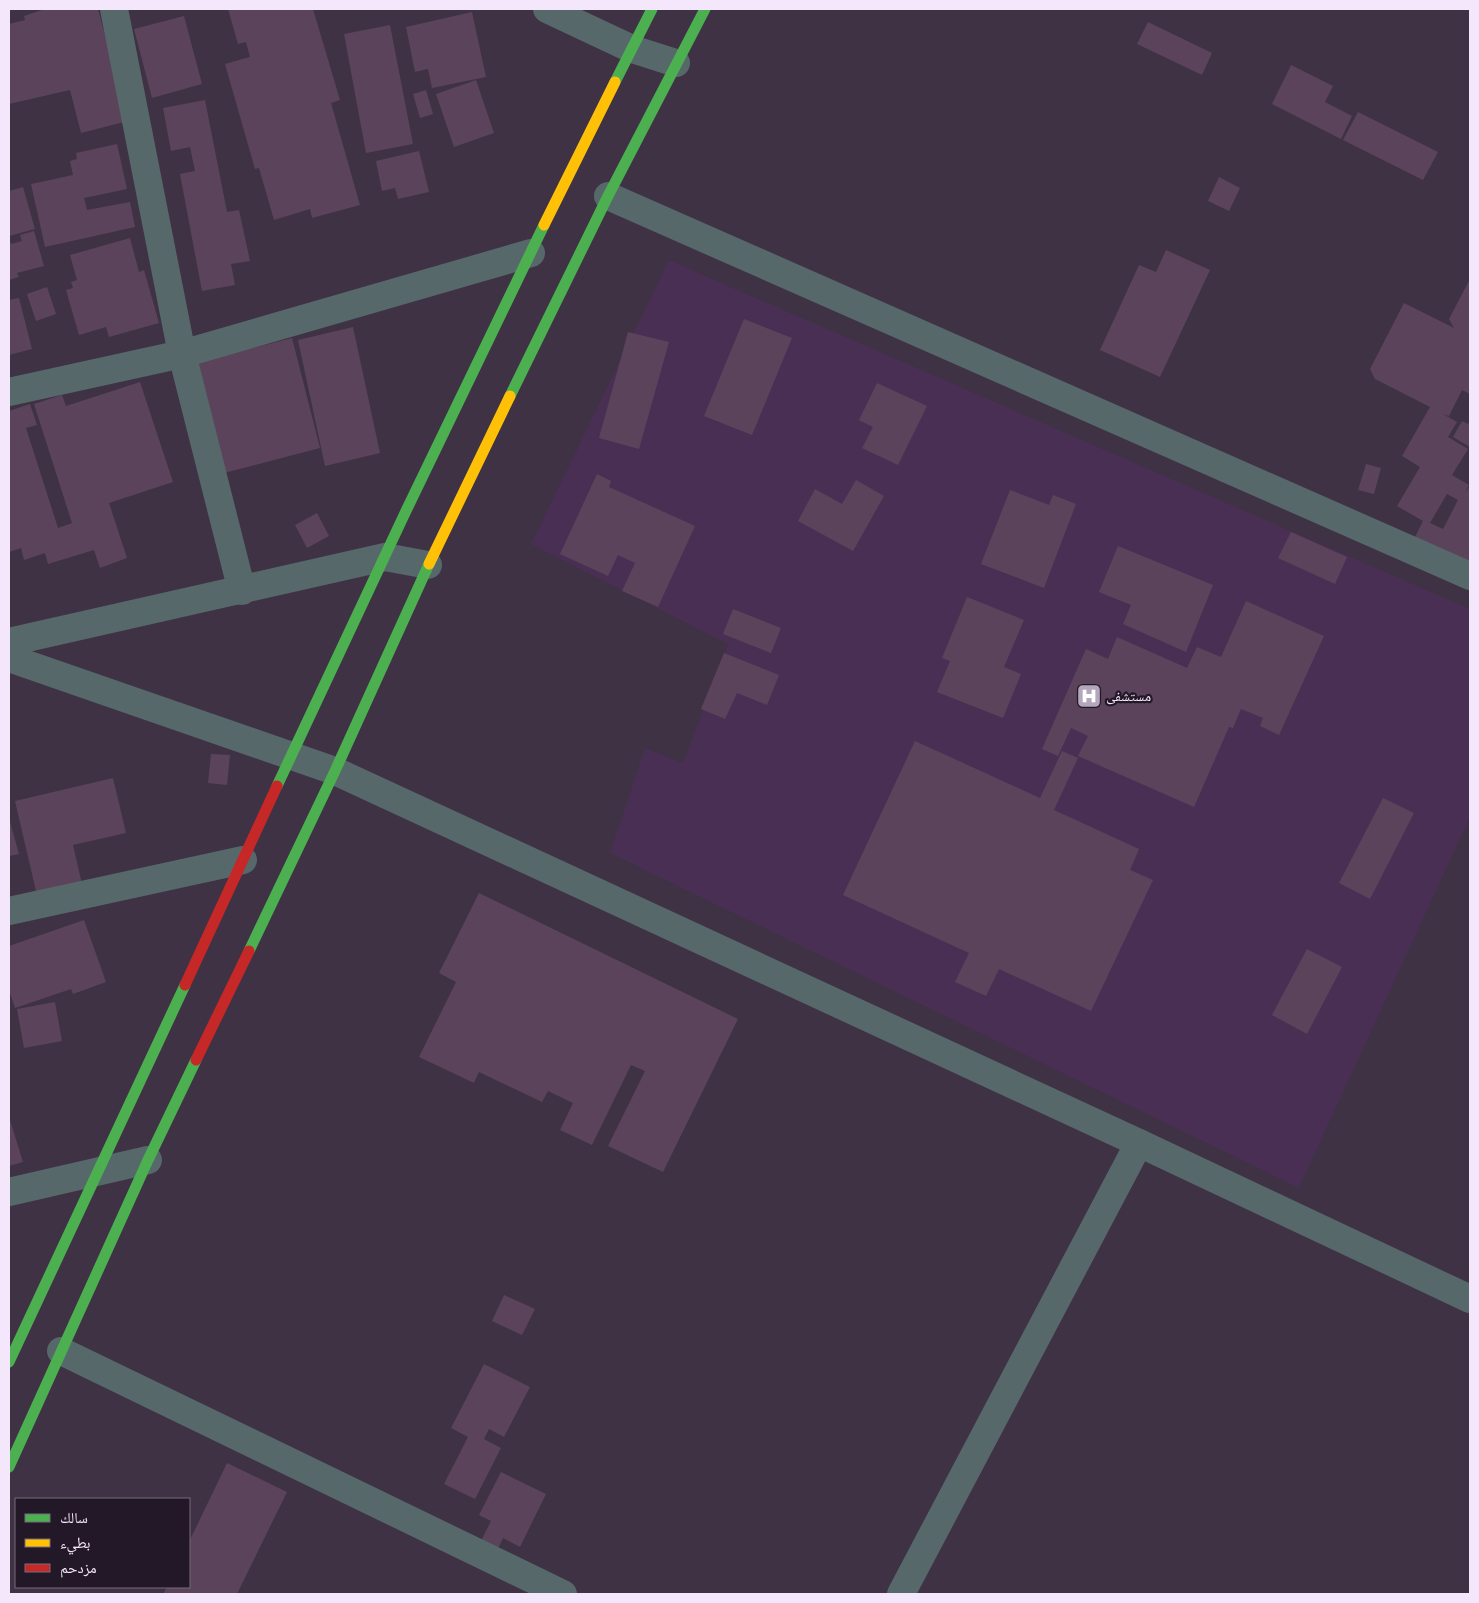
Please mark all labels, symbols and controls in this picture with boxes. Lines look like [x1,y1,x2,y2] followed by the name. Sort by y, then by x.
[1076,683,1102,709] hospital icon: مستشفى
[1106,687,1151,705] place label: مستشفى
[15,1498,190,1588] legend
[60,1508,88,1527] text: سالك
[60,1533,90,1555] text: بطيء
[60,1558,97,1578] text: مزدحم

